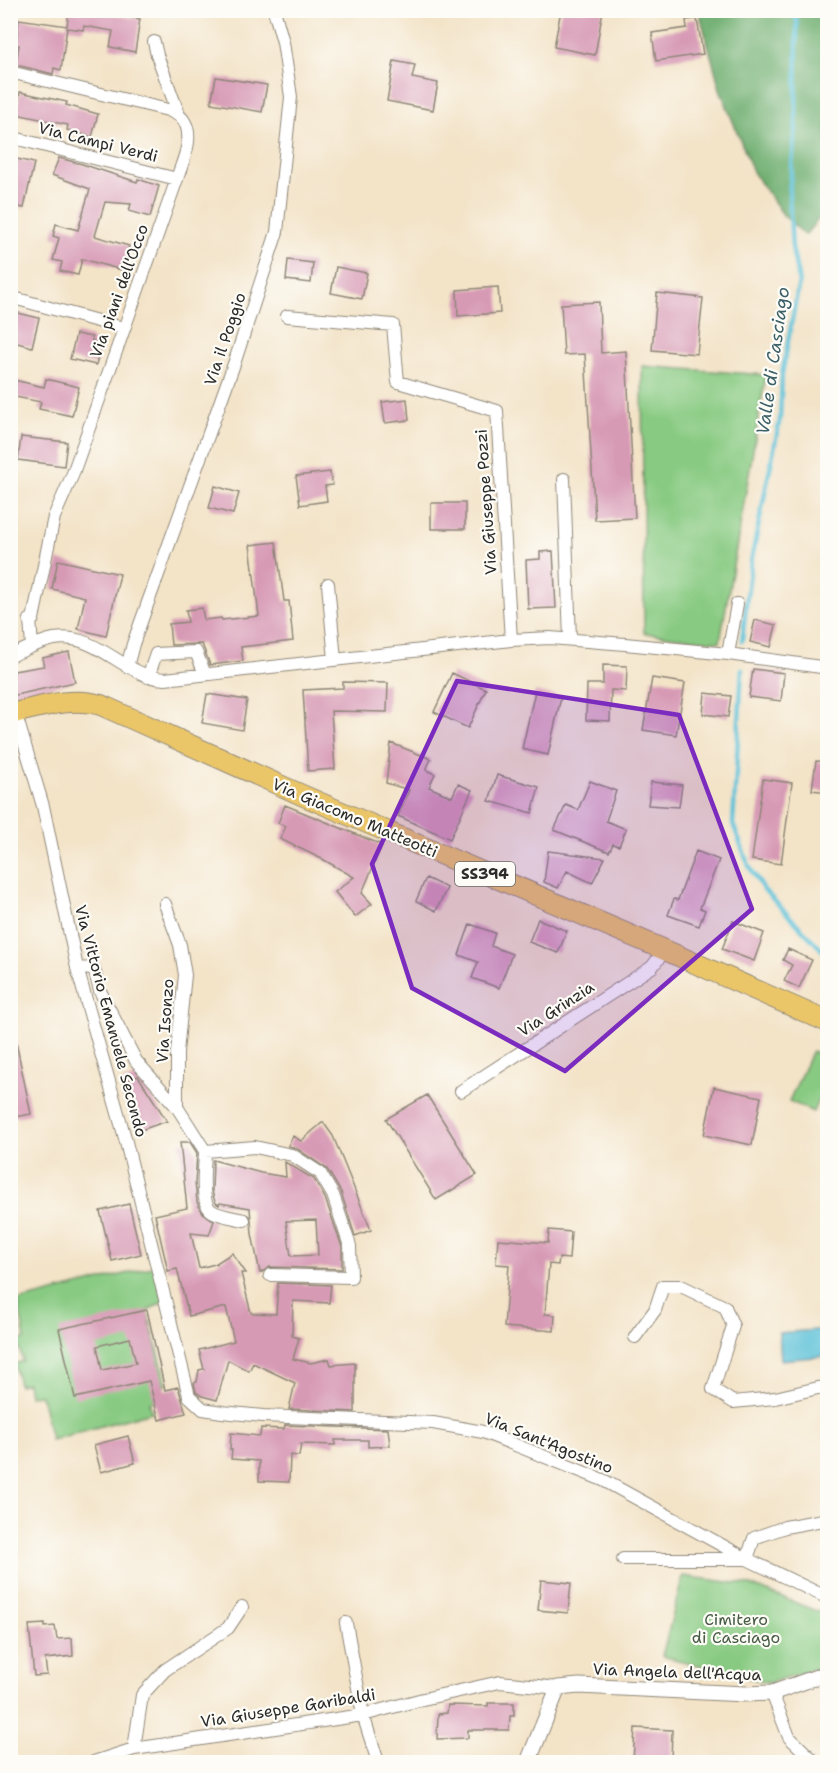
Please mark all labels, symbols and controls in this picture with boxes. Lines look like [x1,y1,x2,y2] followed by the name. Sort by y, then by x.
[36,117,160,167] street label: Via Campi Verdi
[85,221,153,361] street label: Via piani dell'Occo
[751,285,795,436] water label: Valle di Casciago
[199,290,251,388] street label: Via il Poggio
[470,428,502,576] street label: Via Giuseppe Pozzi
[269,774,441,862] street label: Via Giacomo Matteotti
[455,862,515,886] road number: SS394
[70,903,152,1139] street label: Via Vittorio Emanuele Secondo
[514,977,598,1041] street label: Via Grinzia
[152,978,178,1064] street label: Via Isonzo
[482,1408,616,1478] street label: Via Sant'Agostino
[692,1609,780,1648] park label: Cimitero di Casciago
[592,1659,762,1685] street label: Via Angela dell'Acqua
[199,1684,377,1732] street label: Via Giuseppe Garibaldi

